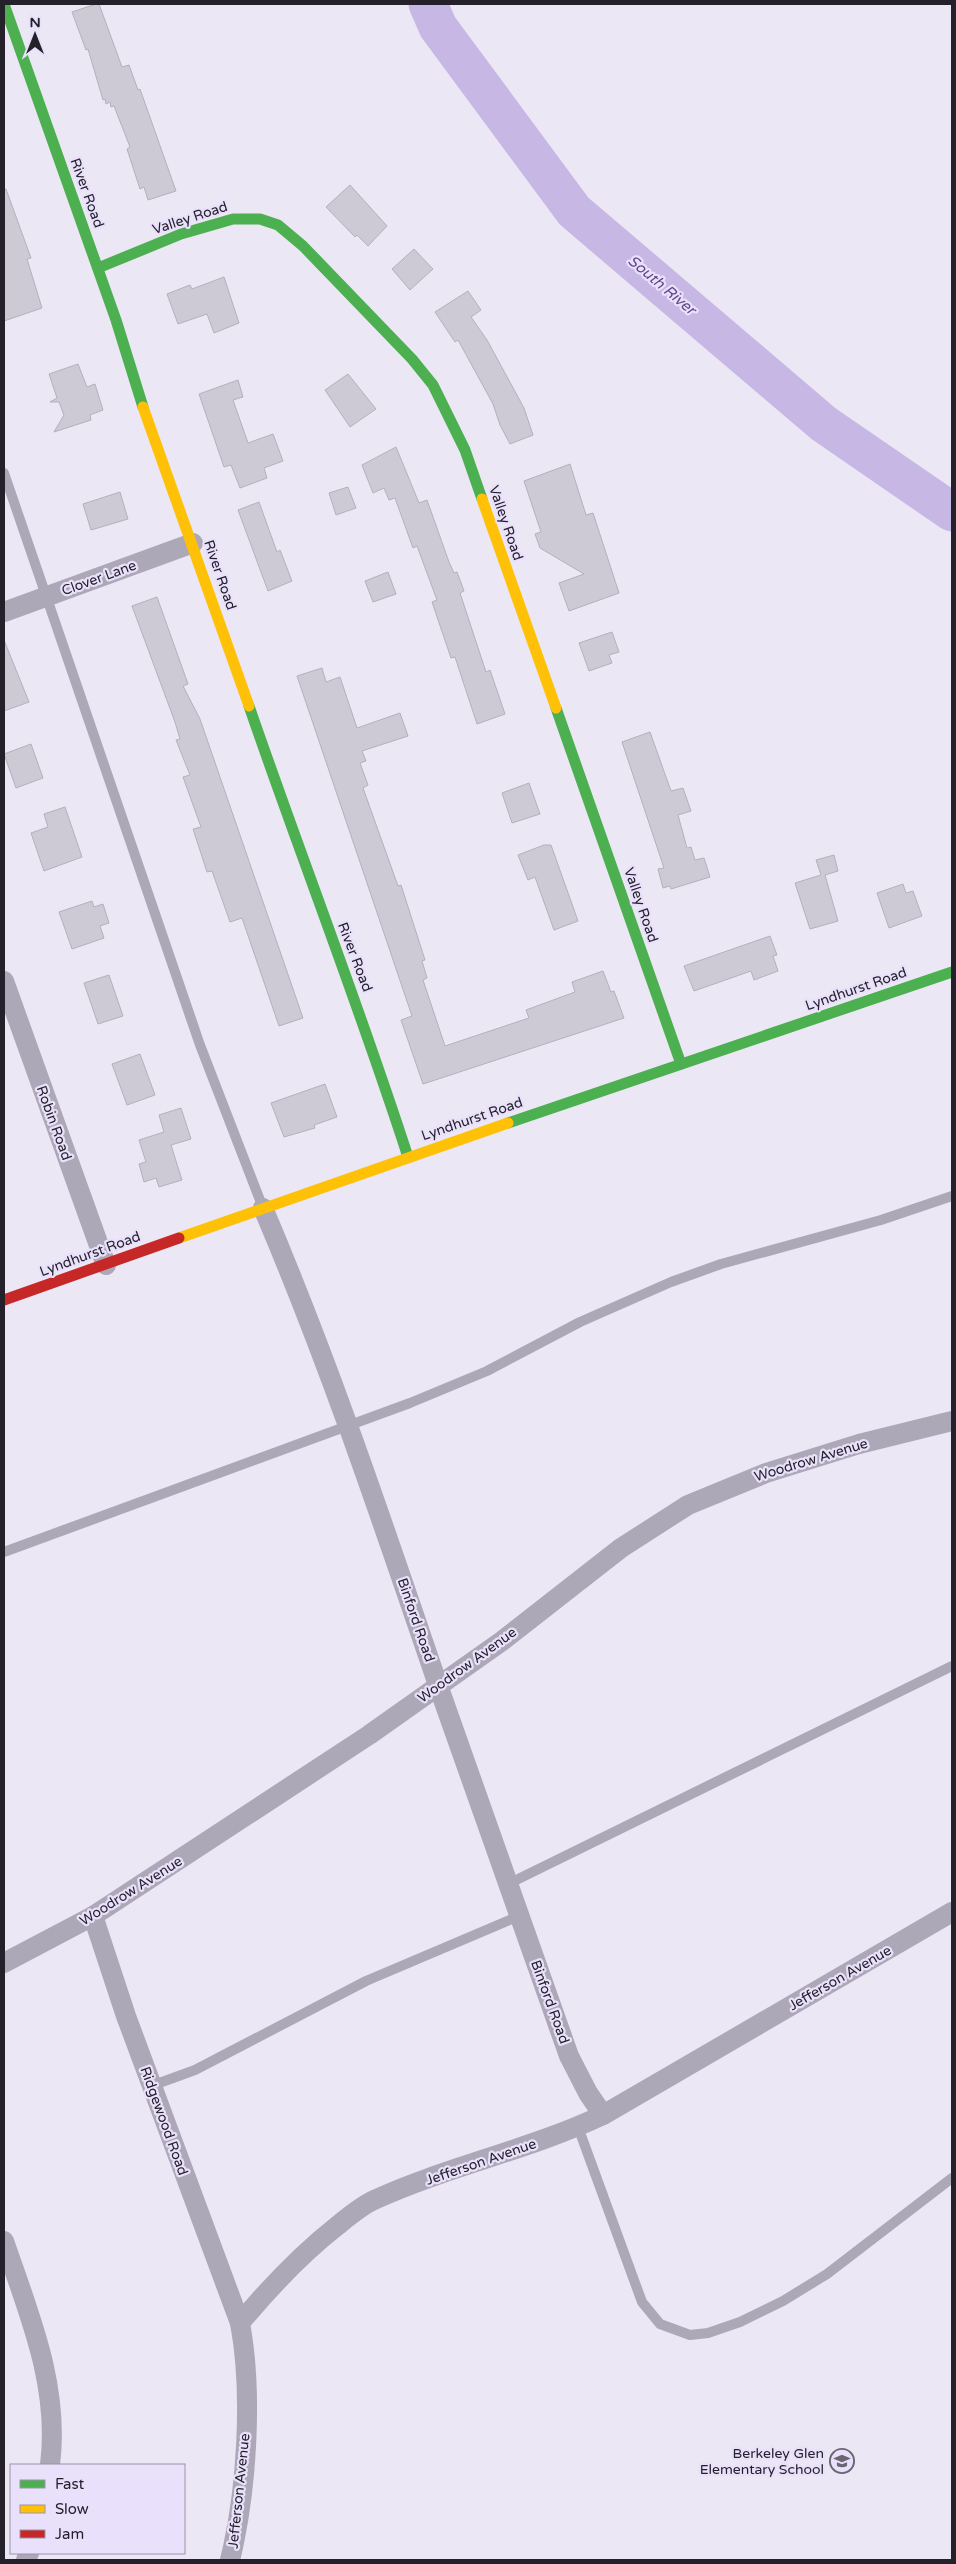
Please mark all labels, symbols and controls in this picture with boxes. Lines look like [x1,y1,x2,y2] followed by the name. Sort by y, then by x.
[10,10,60,60] north arrow
[29,14,41,31] text: N
[67,156,107,230] street label: River Road
[150,198,230,238] street label: Valley Road
[625,252,701,320] water label: South River
[485,483,527,563] street label: Valley Road
[200,538,240,612] street label: River Road
[59,557,139,599] street label: Clover Lane
[620,865,662,945] street label: Valley Road
[334,920,376,994] street label: River Road
[803,964,909,1014] street label: Lyndhurst Road
[33,1083,75,1163] street label: Robin Road
[419,1094,525,1144] street label: Lyndhurst Road
[37,1228,143,1280] street label: Lyndhurst Road
[752,1435,870,1485] street label: Woodrow Avenue
[394,1576,438,1664] street label: Binford Road
[414,1623,520,1706] street label: Woodrow Avenue
[77,1853,186,1929] street label: Woodrow Avenue
[786,1942,894,2014] street label: Jefferson Avenue
[527,1958,573,2046] street label: Binford Road
[136,2064,192,2178] street label: Ridgewood Road
[424,2135,539,2189] street label: Jefferson Avenue
[225,2433,254,2549] street label: Jefferson Avenue
[700,2445,824,2478] place label: Berkeley Glen Elementary School
[829,2448,855,2474] school or university icon: Berkeley Glen Elementary School
[10,2464,185,2554] legend
[55,2475,85,2493] text: Fast
[55,2500,89,2518] text: Slow
[55,2525,84,2543] text: Jam

